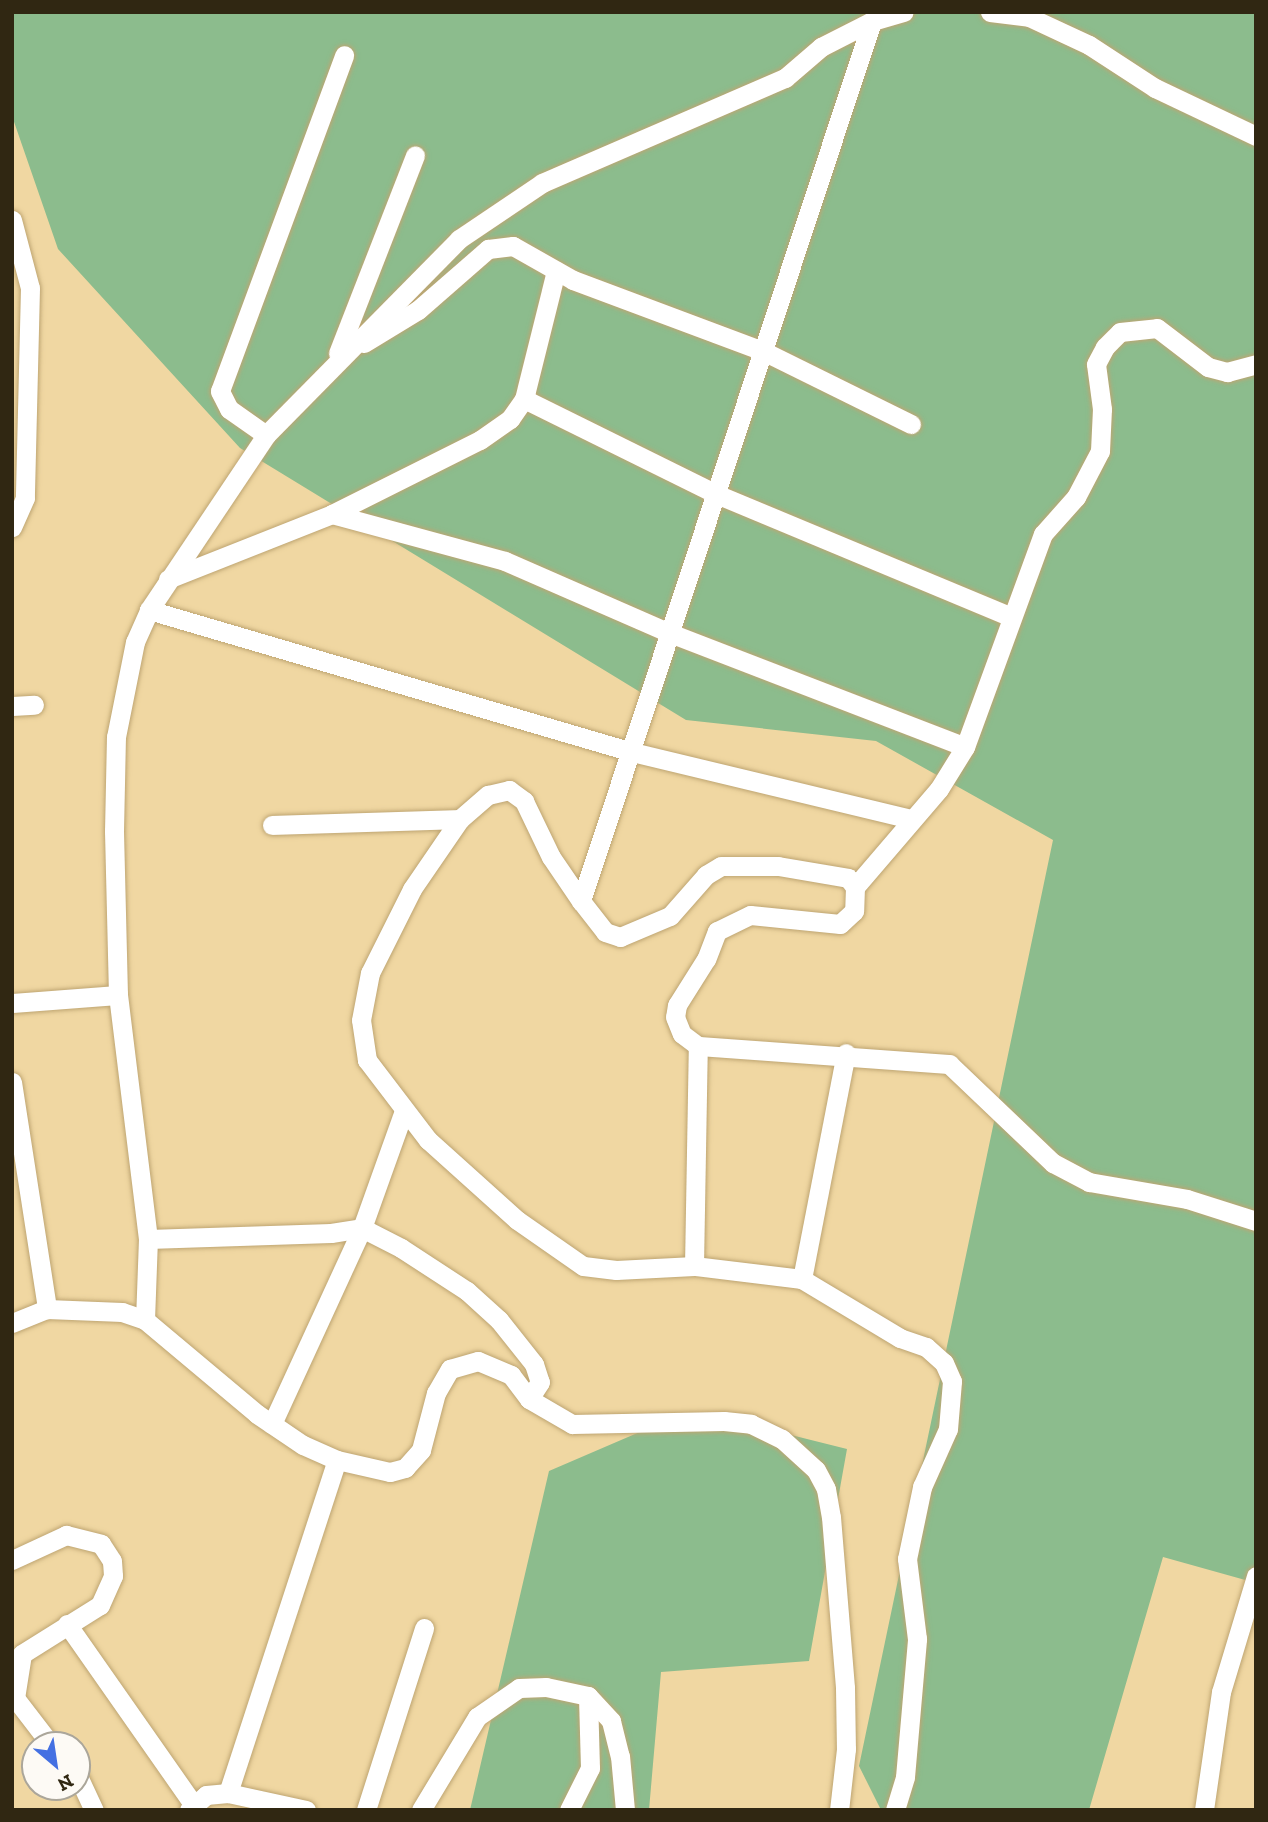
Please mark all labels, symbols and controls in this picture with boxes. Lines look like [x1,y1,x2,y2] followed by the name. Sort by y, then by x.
[21,1731,91,1801] north arrow
[54,1769,77,1797] text: N

